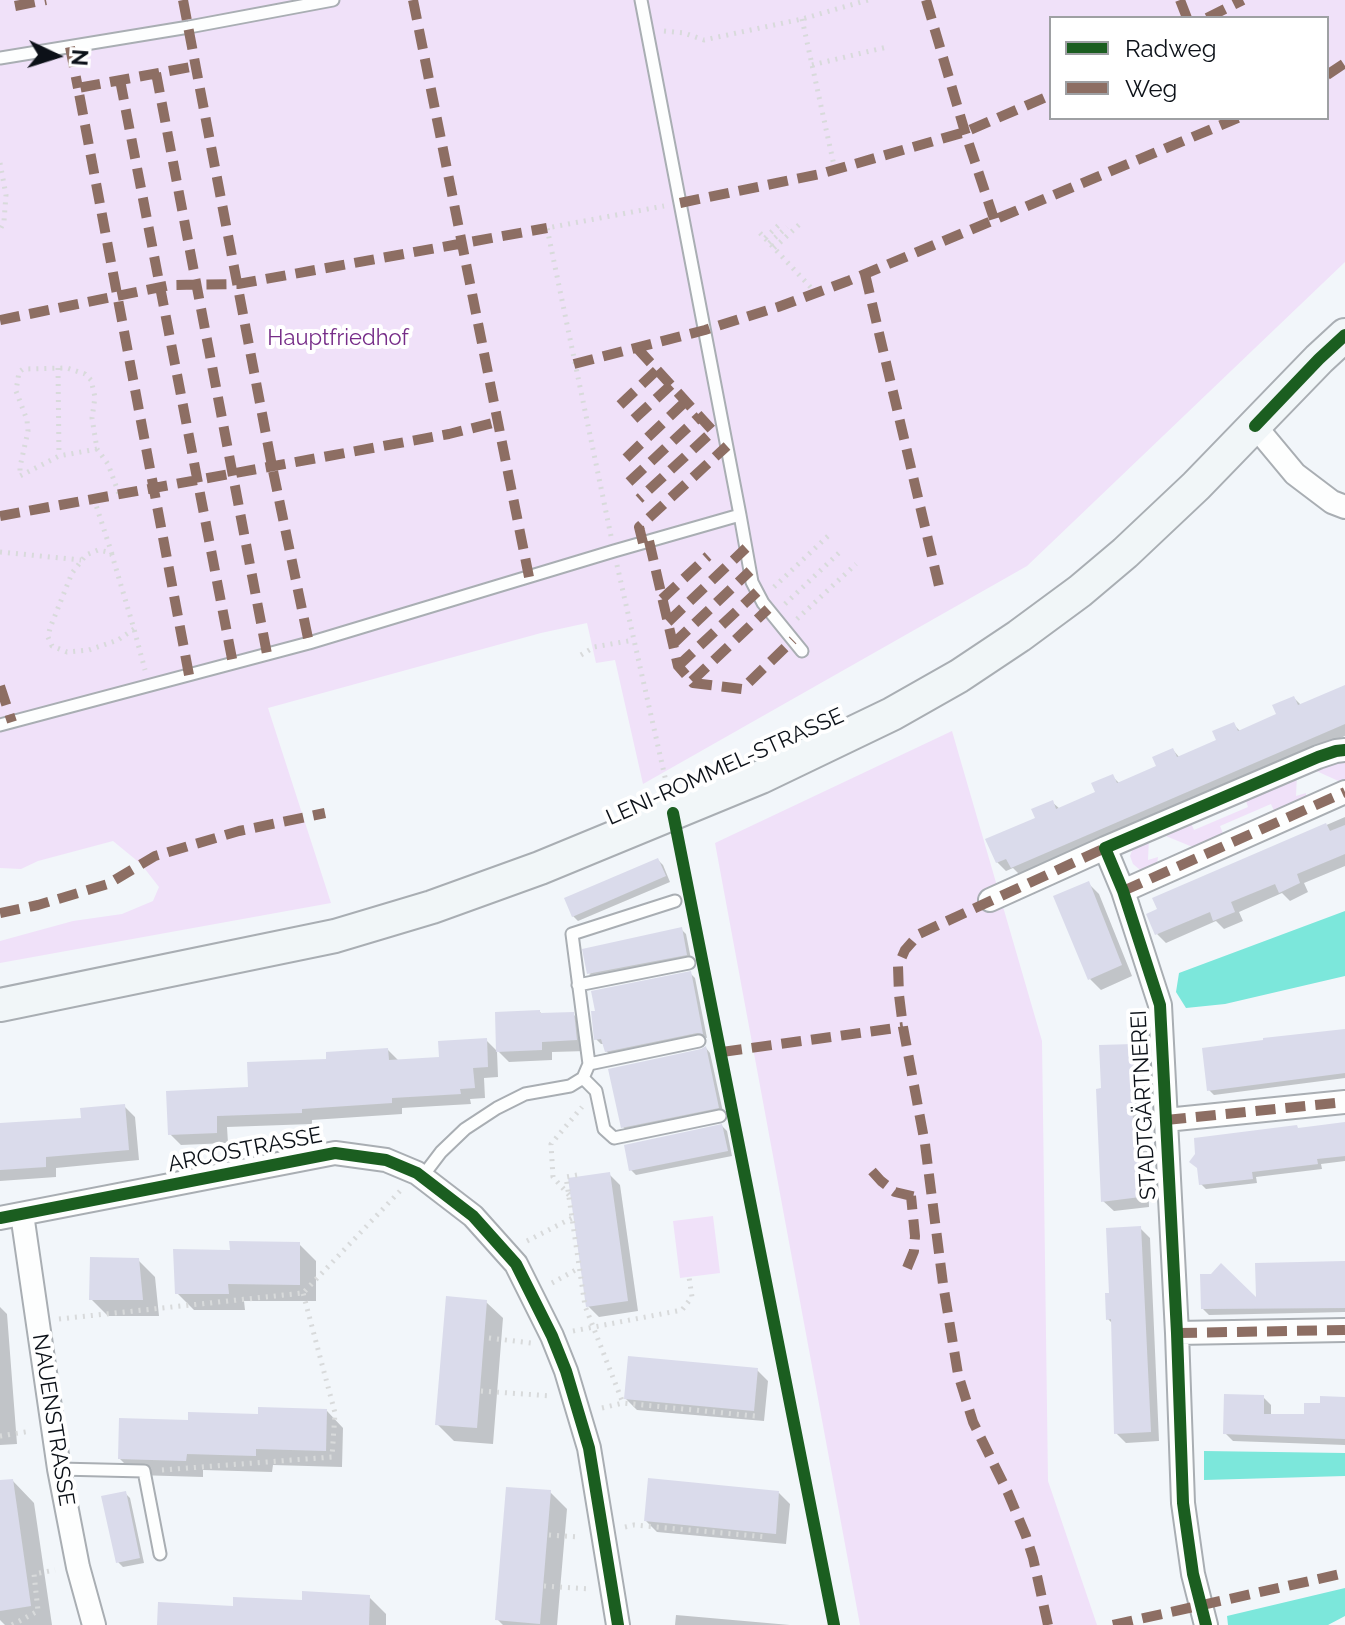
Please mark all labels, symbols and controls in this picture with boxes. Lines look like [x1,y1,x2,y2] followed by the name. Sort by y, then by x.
[16,16,96,96] north arrow
[1049,16,1329,120] legend
[1125,34,1217,63] text: Radweg
[66,48,93,67] text: N
[1125,74,1177,103] text: Weg
[267,325,409,351] park label: Hauptfriedhof
[602,703,848,831] street label: LENI-ROMMEL-STRASSE
[1126,1009,1162,1201] street label: STADTGÄRTNEREI
[166,1122,324,1178] street label: ARCOSTRASSE
[26,1332,80,1508] street label: NAUENSTRASSE

